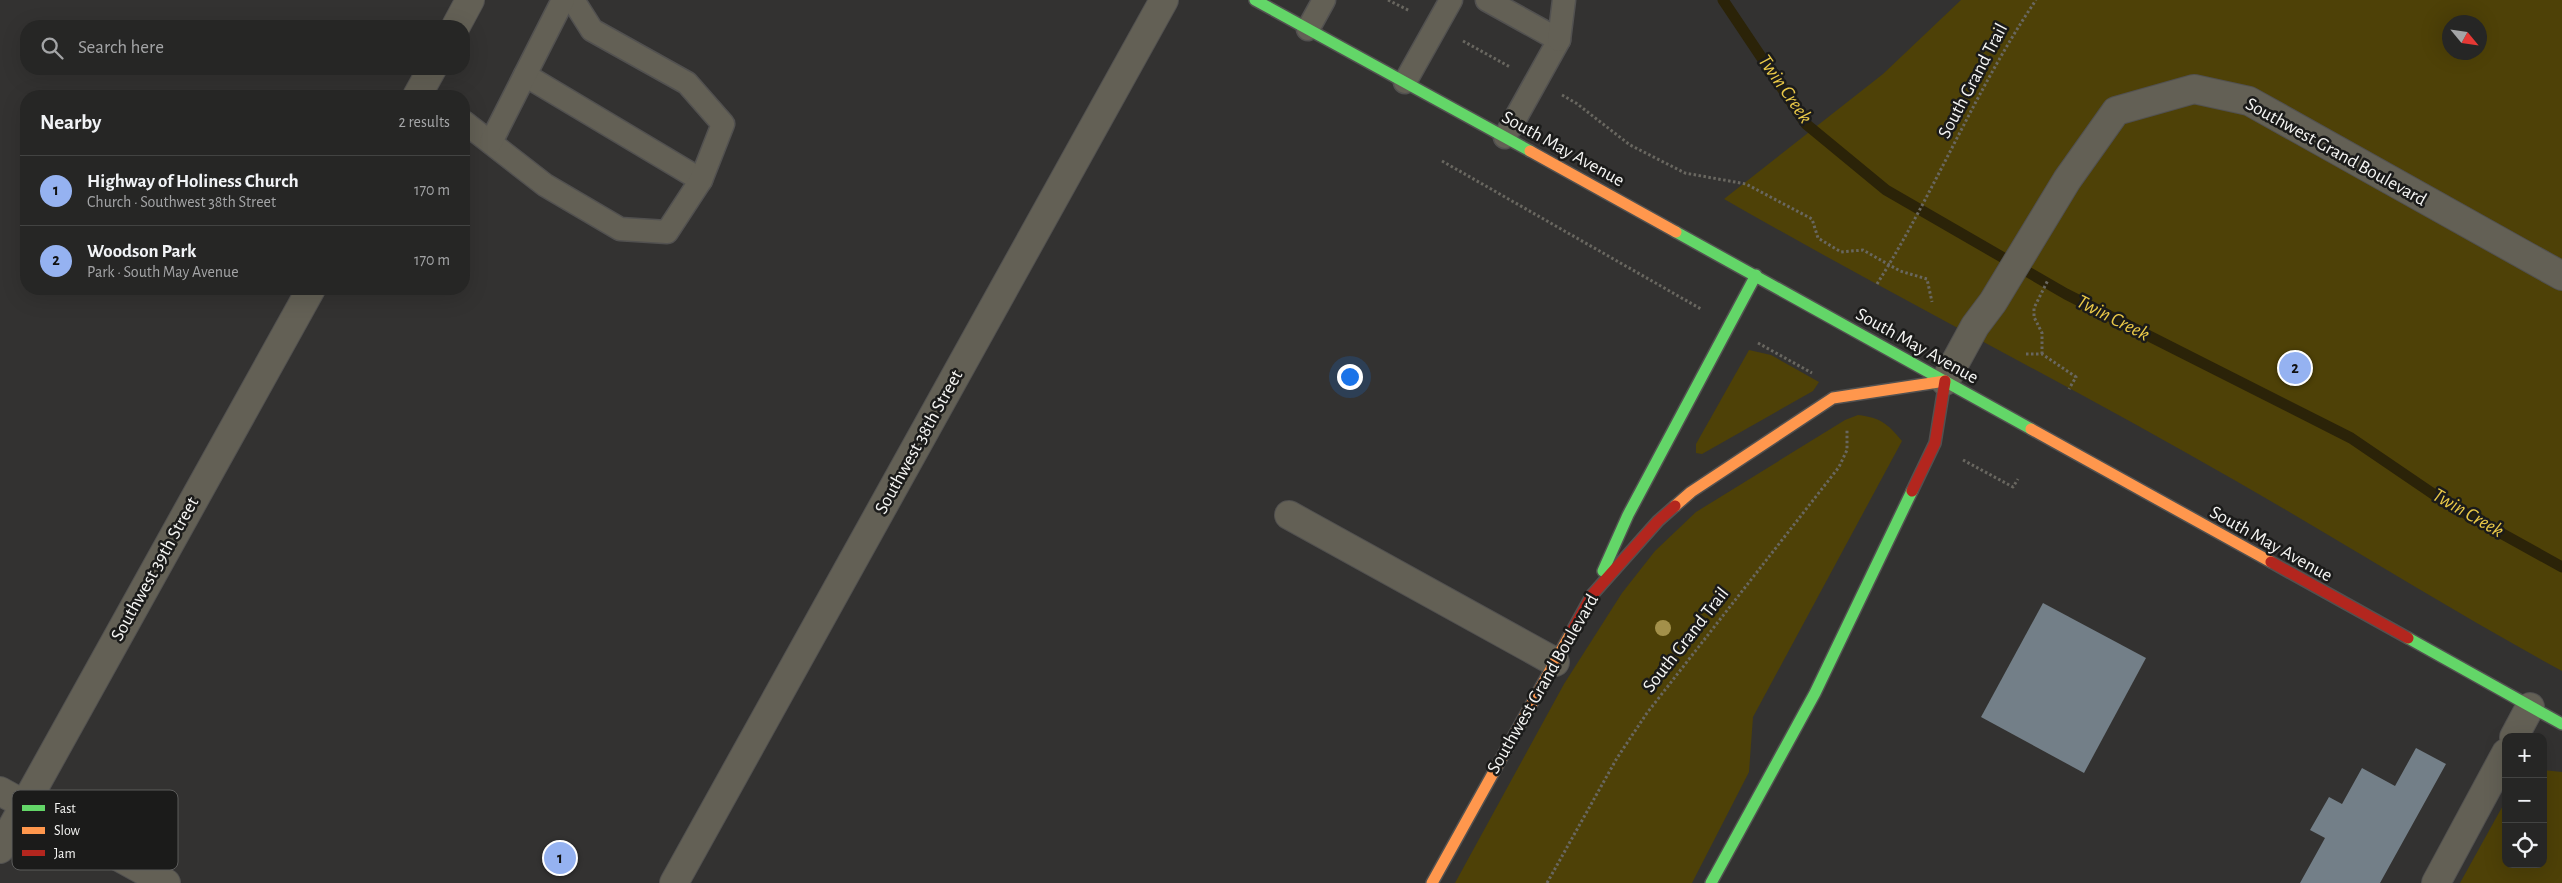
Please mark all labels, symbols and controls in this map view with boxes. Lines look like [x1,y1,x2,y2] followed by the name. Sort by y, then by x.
[2442,15,2487,60] north arrow
[20,20,470,75] search box
[1935,20,2011,142] street label: South Grand Trail
[38,34,66,62] icon: search
[78,38,164,57] text: Search here
[1754,51,1816,127] water label: Twin Creek
[2242,94,2430,210] street label: Southwest Grand Boulevard
[1499,108,1627,190] street label: South May Avenue
[40,112,101,133] text: Nearby
[398,114,450,130] text: 2 results
[87,172,299,191] text: Highway of Holiness Church
[53,182,59,198] text: 1
[414,182,450,198] text: 170 m
[87,194,276,210] text: Church · Southwest 38th Street
[87,242,196,261] text: Woodson Park
[52,252,60,268] text: 2
[414,252,450,268] text: 170 m
[87,264,239,280] text: Park · South May Avenue
[2073,291,2153,345] water label: Twin Creek
[1853,305,1981,387] street label: South May Avenue
[2279,349,2311,387] pin: 2
[1337,364,1363,390] your location
[872,367,966,517] street label: Southwest 38th Street
[2429,485,2507,541] water label: Twin Creek
[108,494,202,644] street label: Southwest 39th Street
[2207,503,2335,585] street label: South May Avenue
[1639,584,1733,696] street label: South Grand Trail
[1484,591,1602,777] street label: Southwest Grand Boulevard
[2502,733,2547,868] map controls
[2502,733,2547,778] button: +
[2502,778,2547,823] button: −
[12,790,178,870] legend
[54,802,76,816] text: Fast
[2502,823,2547,868] button: locate
[54,824,81,838] text: Slow
[544,839,576,877] pin: 1
[54,847,76,861] text: Jam

